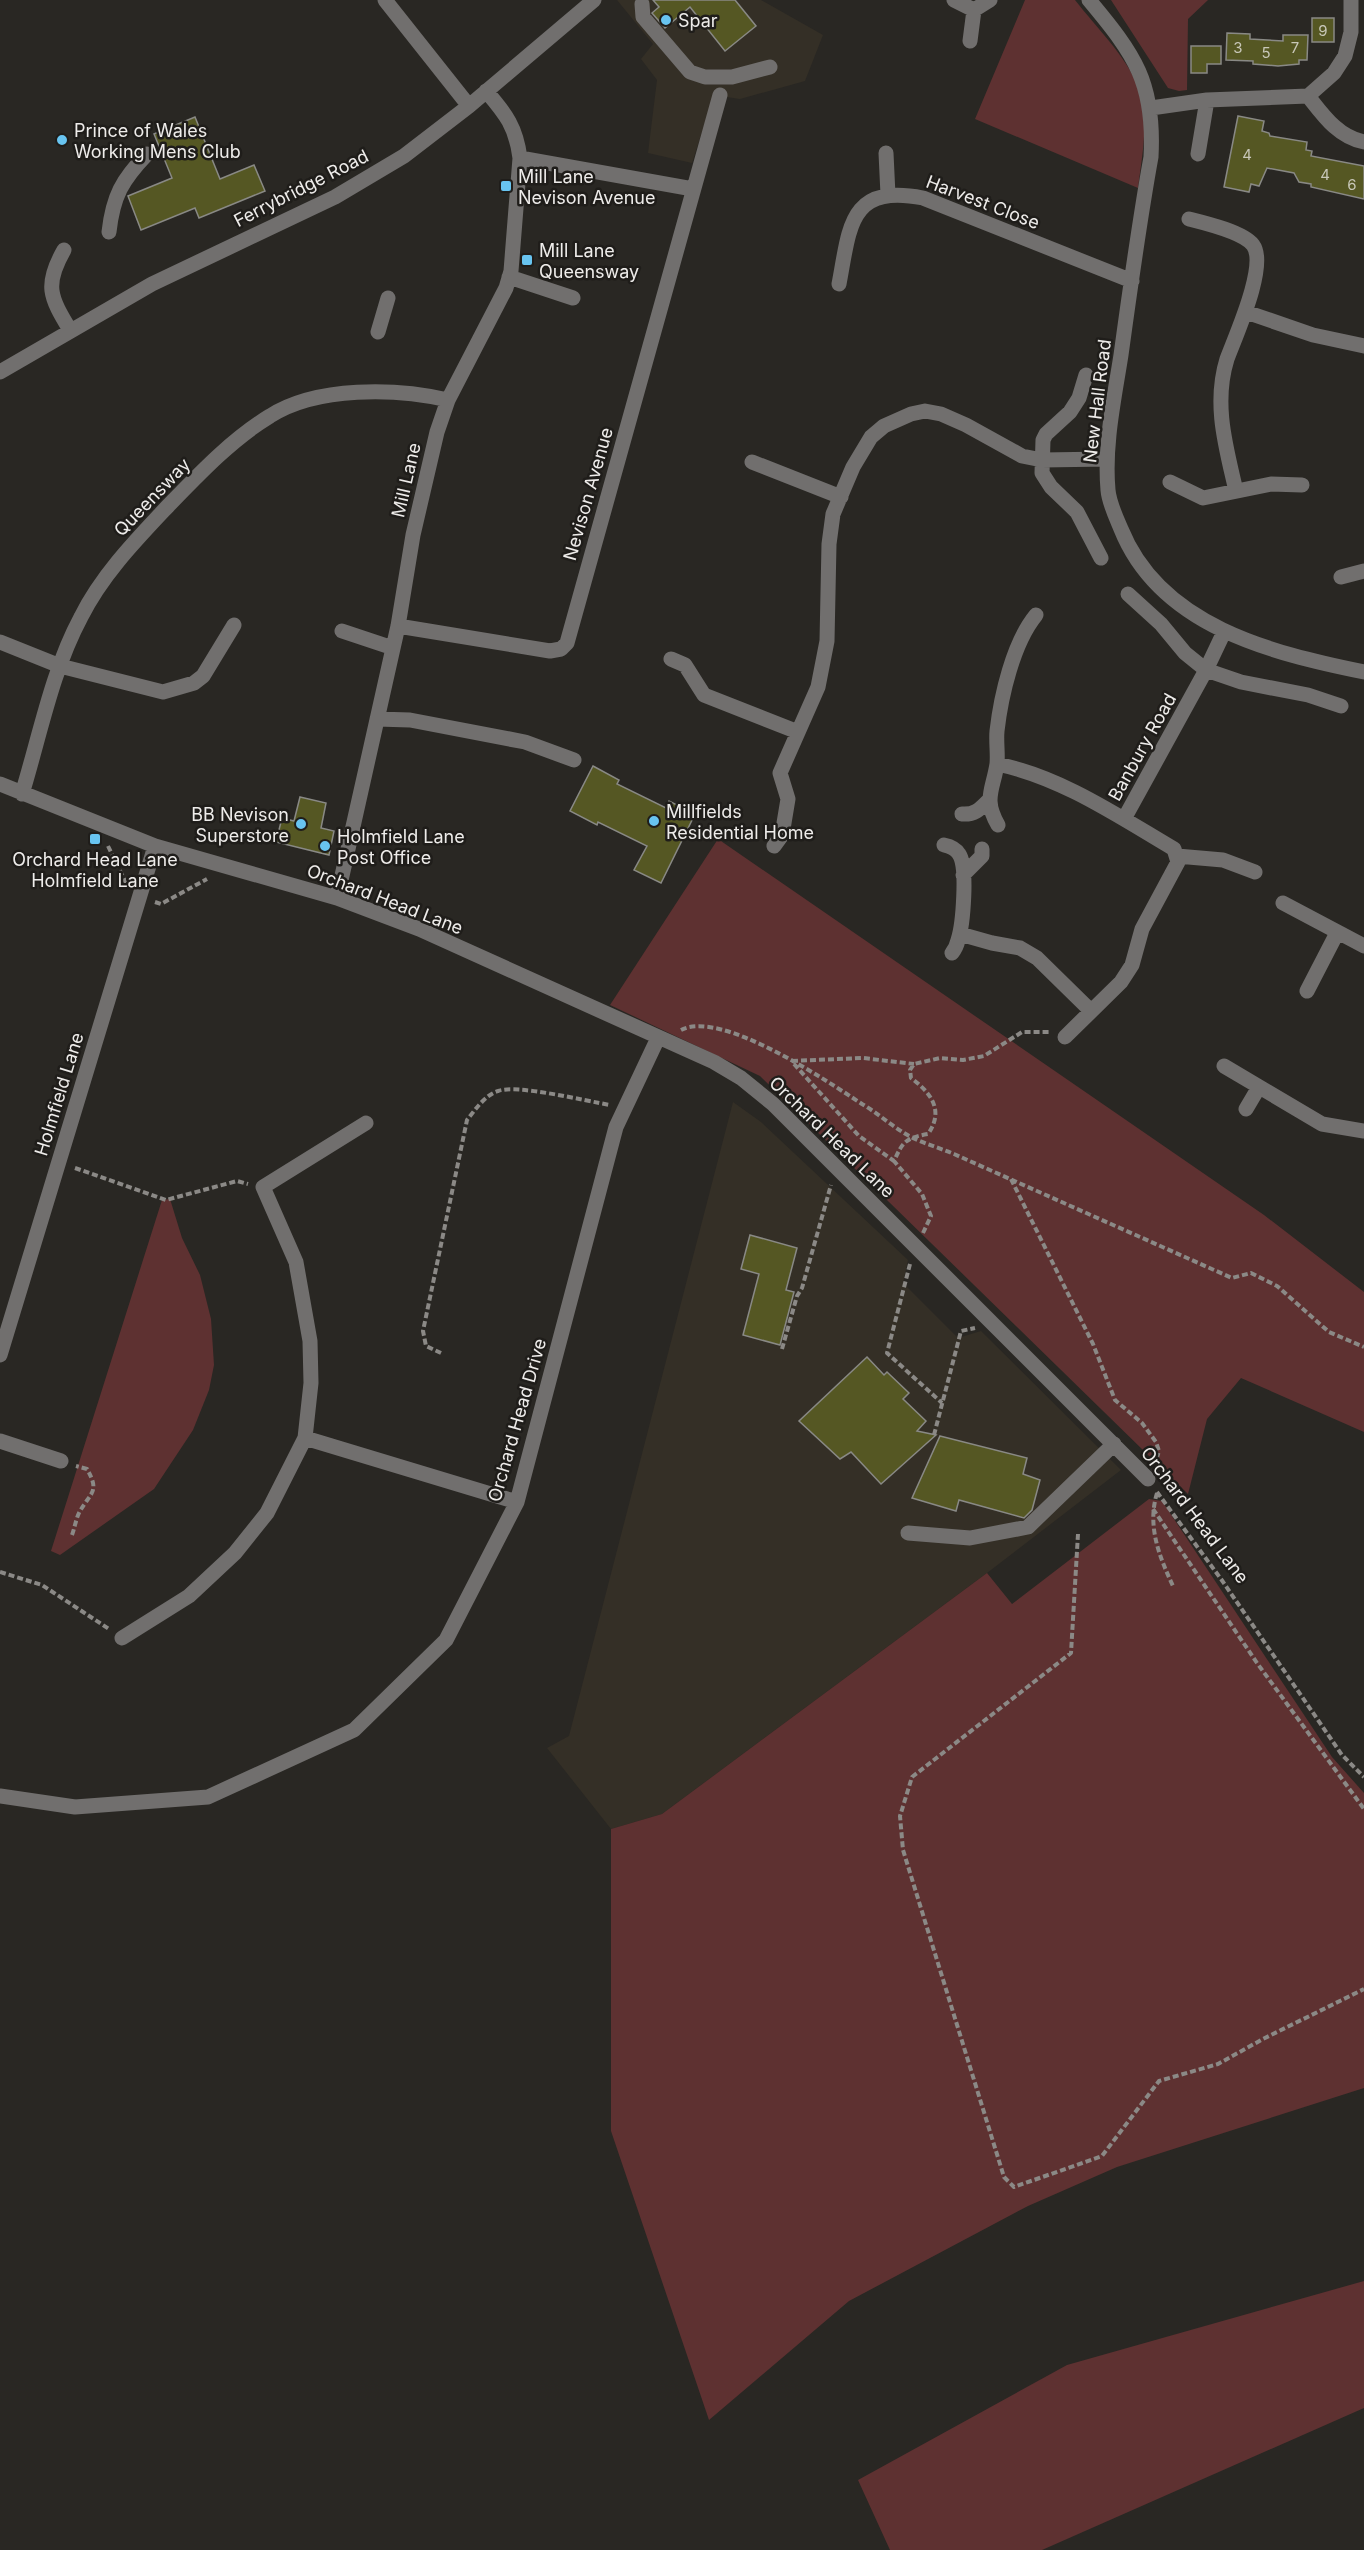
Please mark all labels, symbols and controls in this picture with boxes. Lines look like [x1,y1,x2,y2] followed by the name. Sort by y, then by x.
[678,10,718,31] place label: Spar
[659,13,673,27] marker: Spar
[1318,21,1328,40] house number: 9
[1233,38,1243,57] house number: 3
[1291,38,1299,57] house number: 7
[1261,43,1271,62] house number: 5
[74,120,241,162] place label: Prince of Wales Working Mens Club
[55,133,69,147] marker: Prince of Wales Working Mens Club
[230,145,372,231] street label: Ferrybridge Road
[1242,145,1252,164] house number: 4
[1320,165,1330,184] house number: 4
[518,166,655,208] place label: Mill Lane Nevison Avenue
[923,171,1043,233] street label: Harvest Close
[1347,175,1357,194] house number: 6
[499,179,513,193] marker: Mill Lane Nevison Avenue
[539,240,639,282] place label: Mill Lane Queensway
[520,253,534,267] marker: Mill Lane Queensway
[1079,338,1115,464] street label: New Hall Road
[559,425,617,563] street label: Nevison Avenue
[387,441,425,519] street label: Mill Lane
[110,454,194,540] street label: Queensway
[1104,690,1180,804] street label: Banbury Road
[666,801,814,843] place label: Millfields Residential Home
[191,804,289,846] place label: BB Nevison Superstore
[647,814,661,828] marker: Millfields Residential Home
[294,817,308,831] marker: BB Nevison Superstore
[337,826,465,868] place label: Holmfield Lane Post Office
[88,832,102,846] marker: Orchard Head Lane Holmfield Lane
[318,839,332,853] marker: Holmfield Lane Post Office
[12,849,178,891] place label: Orchard Head Lane Holmfield Lane
[304,860,466,938] street label: Orchard Head Lane
[30,1030,88,1158] street label: Holmfield Lane
[765,1072,899,1202] street label: Orchard Head Lane
[484,1336,550,1504] street label: Orchard Head Drive
[1137,1443,1253,1587] street label: Orchard Head Lane

